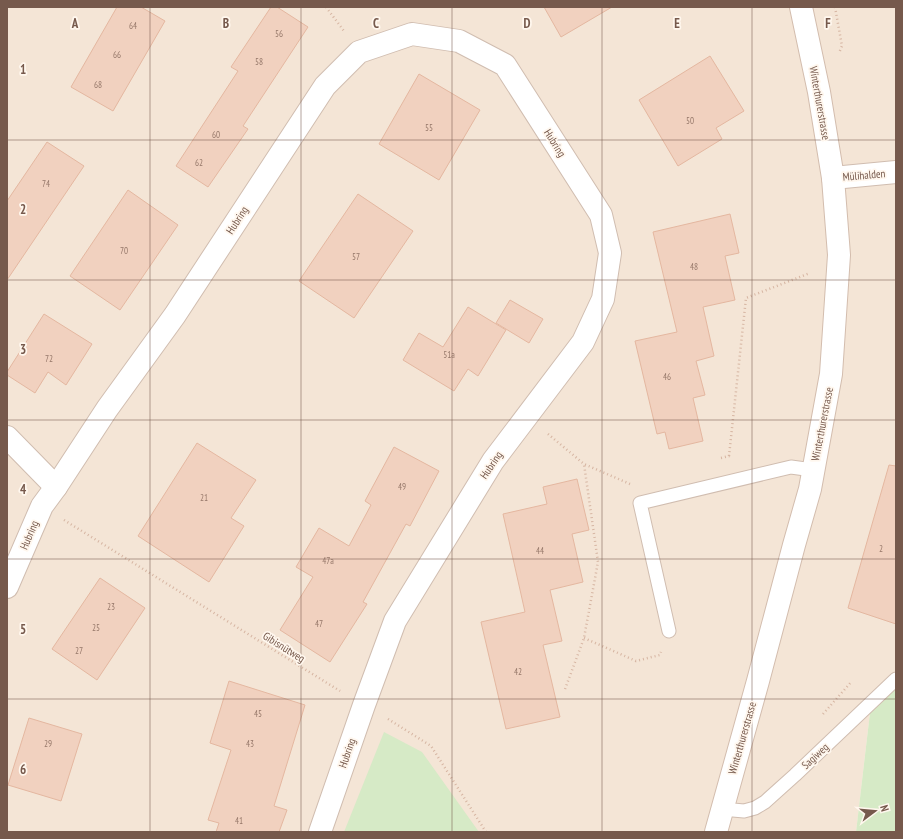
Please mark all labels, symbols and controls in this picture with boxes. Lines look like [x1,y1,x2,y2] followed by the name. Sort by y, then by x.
[71,15,79,32] text: A
[223,15,229,32] text: B
[373,15,379,32] text: C
[524,15,531,32] text: D
[674,15,680,32] text: E
[825,15,831,32] text: F
[129,20,137,31] house number: 64
[275,28,283,39] house number: 56
[113,49,121,60] house number: 66
[255,56,263,67] house number: 58
[20,61,26,78] text: 1
[807,65,833,141] street label: Winterthurerstrasse
[94,79,102,90] house number: 68
[686,115,694,126] house number: 50
[425,122,433,133] house number: 55
[541,126,569,160] street label: Hubring
[212,129,220,140] house number: 60
[195,157,203,168] house number: 62
[842,166,886,184] street label: Mülihalden
[42,178,50,189] house number: 74
[20,201,26,218] text: 2
[223,203,251,237] street label: Hubring
[120,245,128,256] house number: 70
[352,251,360,262] house number: 57
[690,261,698,272] house number: 48
[20,341,26,358] text: 3
[443,349,455,360] house number: 51a
[45,353,53,364] house number: 72
[663,371,671,382] house number: 46
[808,386,836,462] street label: Winterthurerstrasse
[477,448,505,482] street label: Hubring
[20,481,27,498] text: 4
[398,481,406,492] house number: 49
[200,492,208,503] house number: 21
[17,518,41,552] street label: Hubring
[879,543,883,554] house number: 2
[536,545,544,556] house number: 44
[322,555,334,566] house number: 47a
[107,601,115,612] house number: 23
[315,618,323,629] house number: 47
[20,621,26,638] text: 5
[92,622,100,633] house number: 25
[260,629,308,665] street label: Gibisnütweg
[75,645,83,656] house number: 27
[514,666,522,677] house number: 42
[725,700,759,776] street label: Winterthurerstrasse
[254,708,262,719] house number: 45
[335,736,359,770] street label: Hubring
[44,738,52,749] house number: 29
[246,738,254,749] house number: 43
[799,740,832,772] street label: Sagiweg
[20,761,26,778] text: 6
[855,791,895,831] north arrow
[877,803,892,813] text: N
[235,815,243,826] house number: 41

